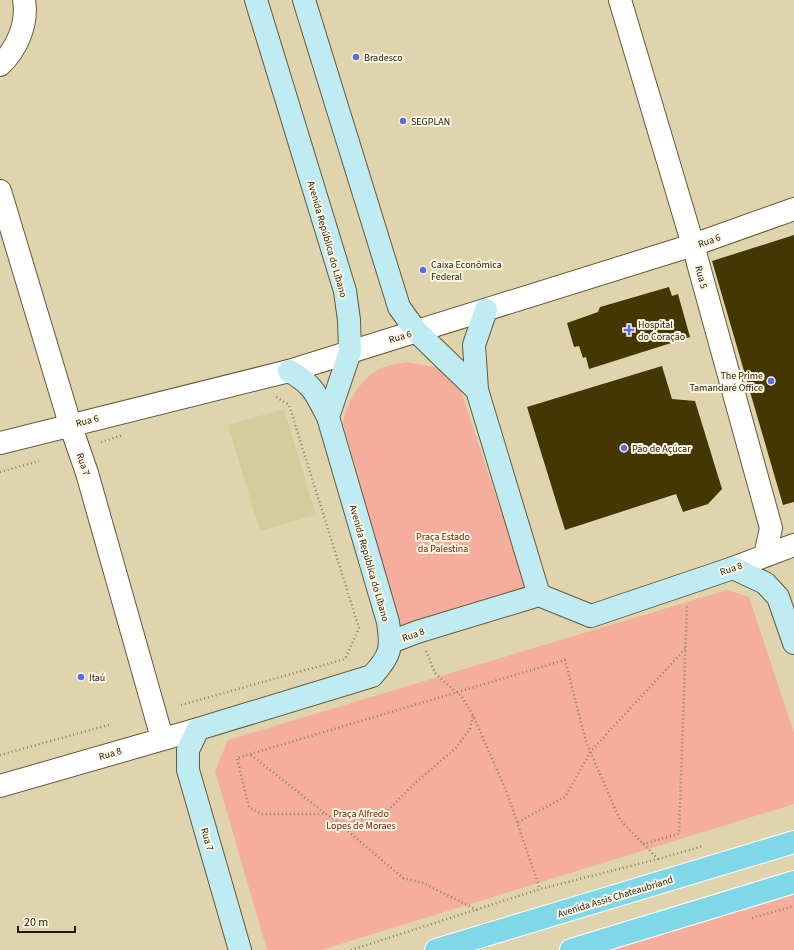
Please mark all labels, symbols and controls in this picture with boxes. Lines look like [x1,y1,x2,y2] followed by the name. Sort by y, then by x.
[364,51,403,65] place label: Bradesco
[351,52,361,62] marker: Bradesco
[411,115,450,129] place label: SEGPLAN
[398,116,408,126] marker: SEGPLAN
[304,179,350,299] street label: Avenida República do Líbano
[696,230,723,251] street label: Rua 6
[431,258,502,284] place label: Caixa Econômica Federal
[691,264,711,290] street label: Rua 5
[418,265,428,275] marker: Caixa Econômica Federal
[638,318,685,344] place label: Hospital do Coração
[623,324,635,336] marker: Hospital do Coração
[387,327,413,347] street label: Rua 6
[689,369,763,395] place label: The Prime Tamandaré Office
[766,376,776,386] marker: The Prime Tamandaré Office
[74,411,100,431] street label: Rua 6
[632,442,691,456] place label: Pão de Açúcar
[619,443,629,453] marker: Pão de Açúcar
[73,451,93,478] street label: Rua 7
[346,503,392,623] street label: Avenida República do Líbano
[416,530,470,556] park label: Praça Estado da Palestina
[718,559,745,579] street label: Rua 8
[400,624,427,645] street label: Rua 8
[89,671,105,685] place label: Itaú
[76,672,86,682] marker: Itaú
[97,744,123,764] street label: Rua 8
[326,807,396,833] park label: Praça Alfredo Lopes de Moraes
[197,826,217,852] street label: Rua 7
[556,873,675,921] street label: Avenida Assis Chateaubriand
[18,908,75,934] scale bar
[24,914,48,931] text: 20 m

